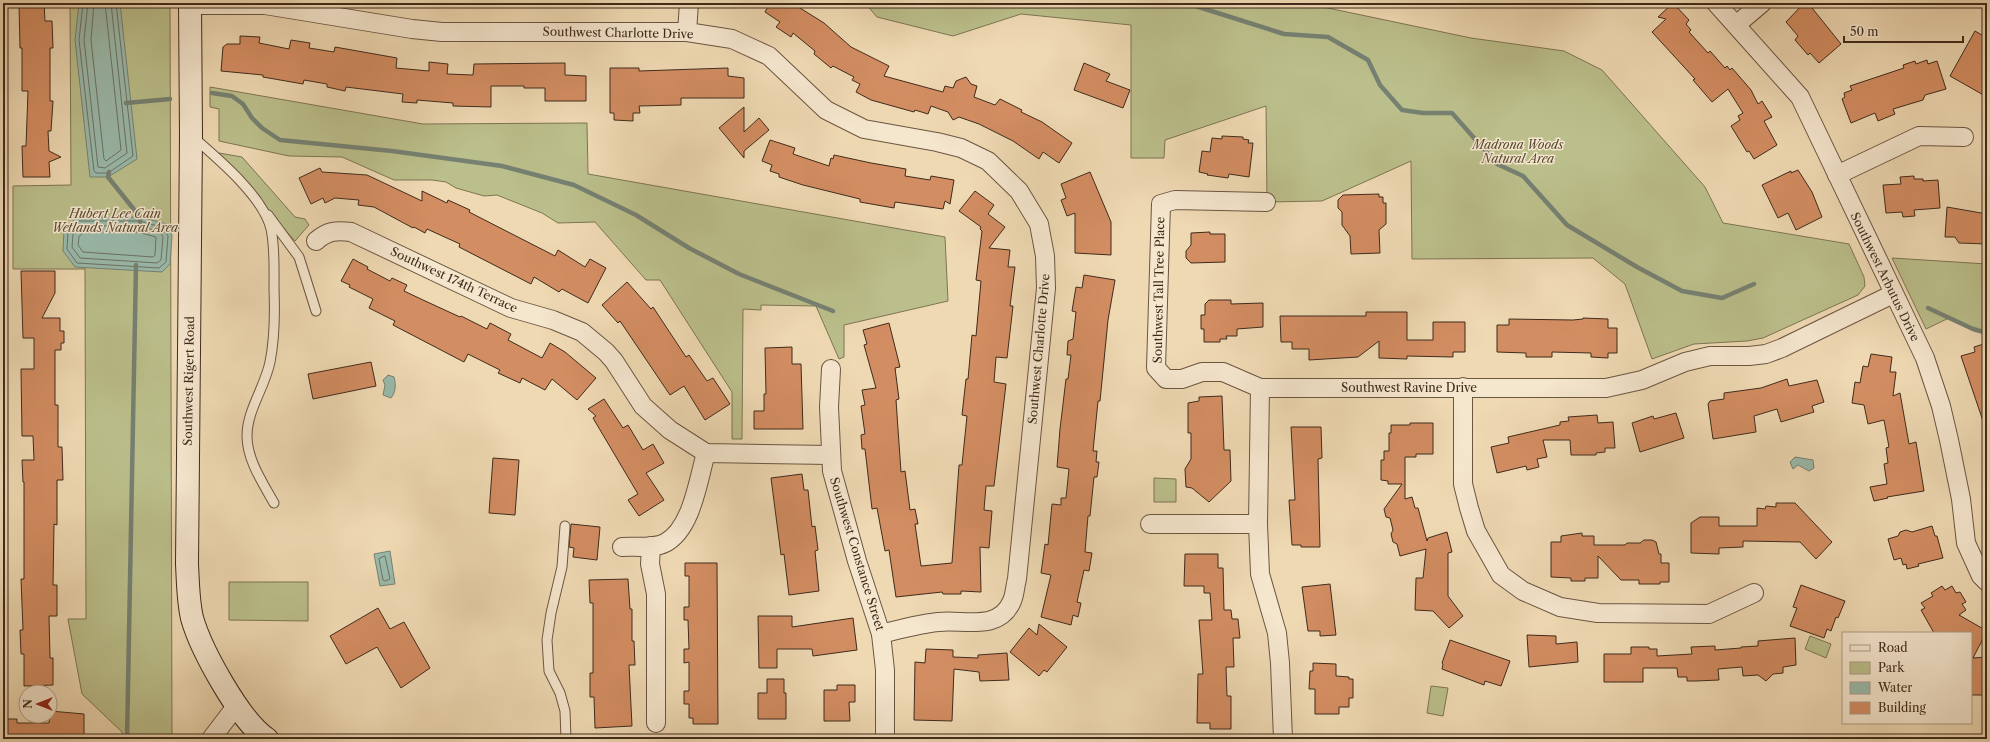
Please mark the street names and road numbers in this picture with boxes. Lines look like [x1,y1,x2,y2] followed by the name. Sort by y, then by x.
[542,24,694,41] street label: Southwest Charlotte Drive
[1848,210,1923,344] street label: Southwest Arbutus Drive
[1150,216,1167,364] street label: Southwest Tall Tree Place
[388,243,520,316] street label: Southwest 174th Terrace
[1024,273,1053,425] street label: Southwest Charlotte Drive
[180,315,197,446] street label: Southwest Rigert Road
[1341,380,1477,395] street label: Southwest Ravine Drive
[827,475,888,633] street label: Southwest Constance Street

